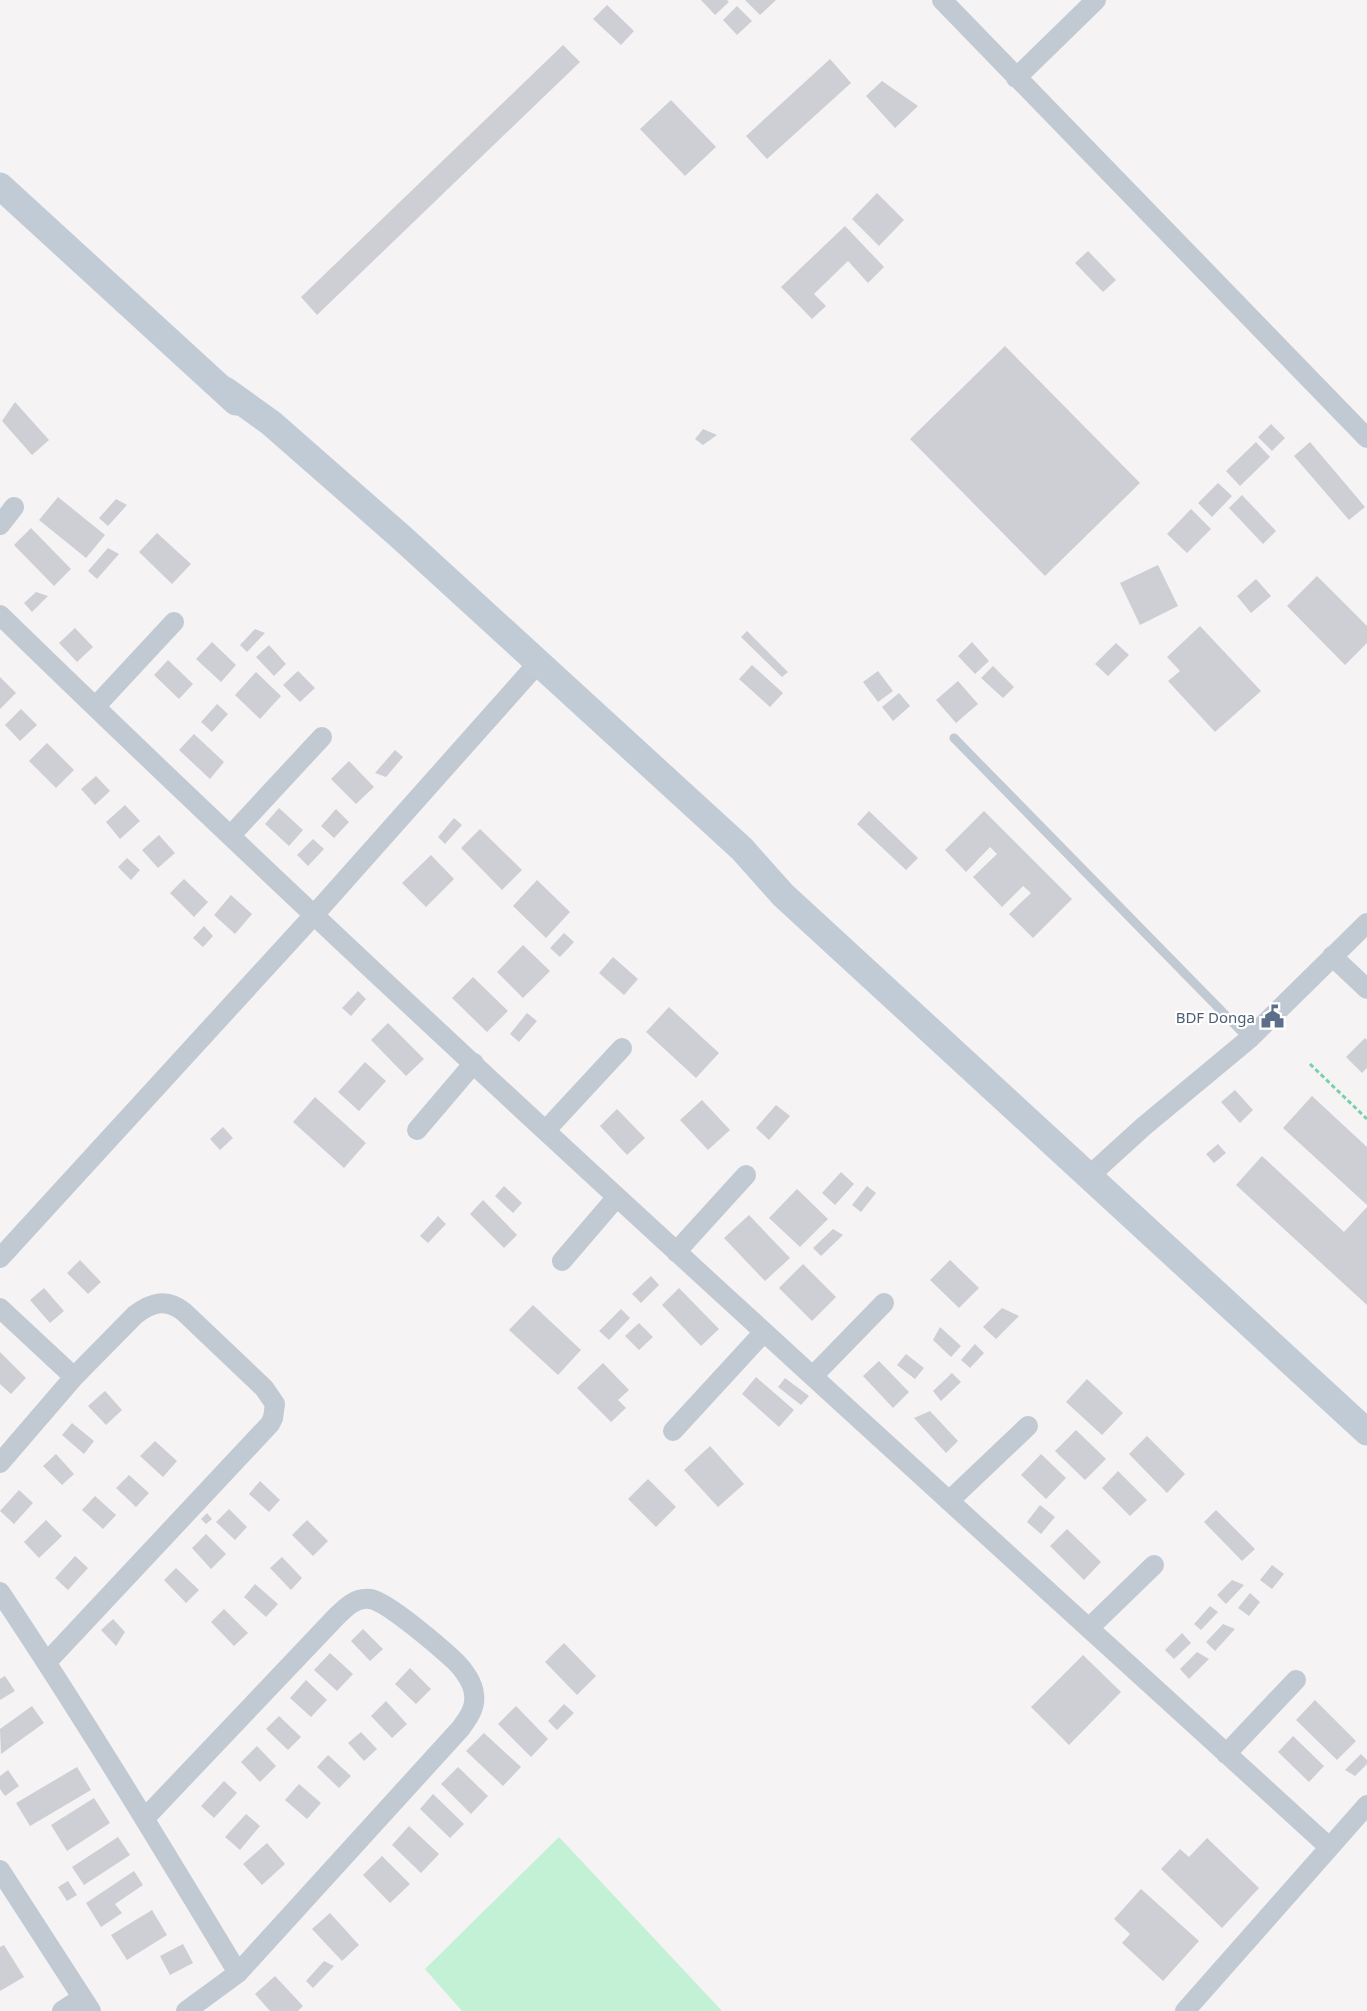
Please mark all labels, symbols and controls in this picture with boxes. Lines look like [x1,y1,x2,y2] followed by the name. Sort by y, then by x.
[1260,1004,1286,1030] public building icon: BDF Donga
[1176,1007,1255,1027] place label: BDF Donga

